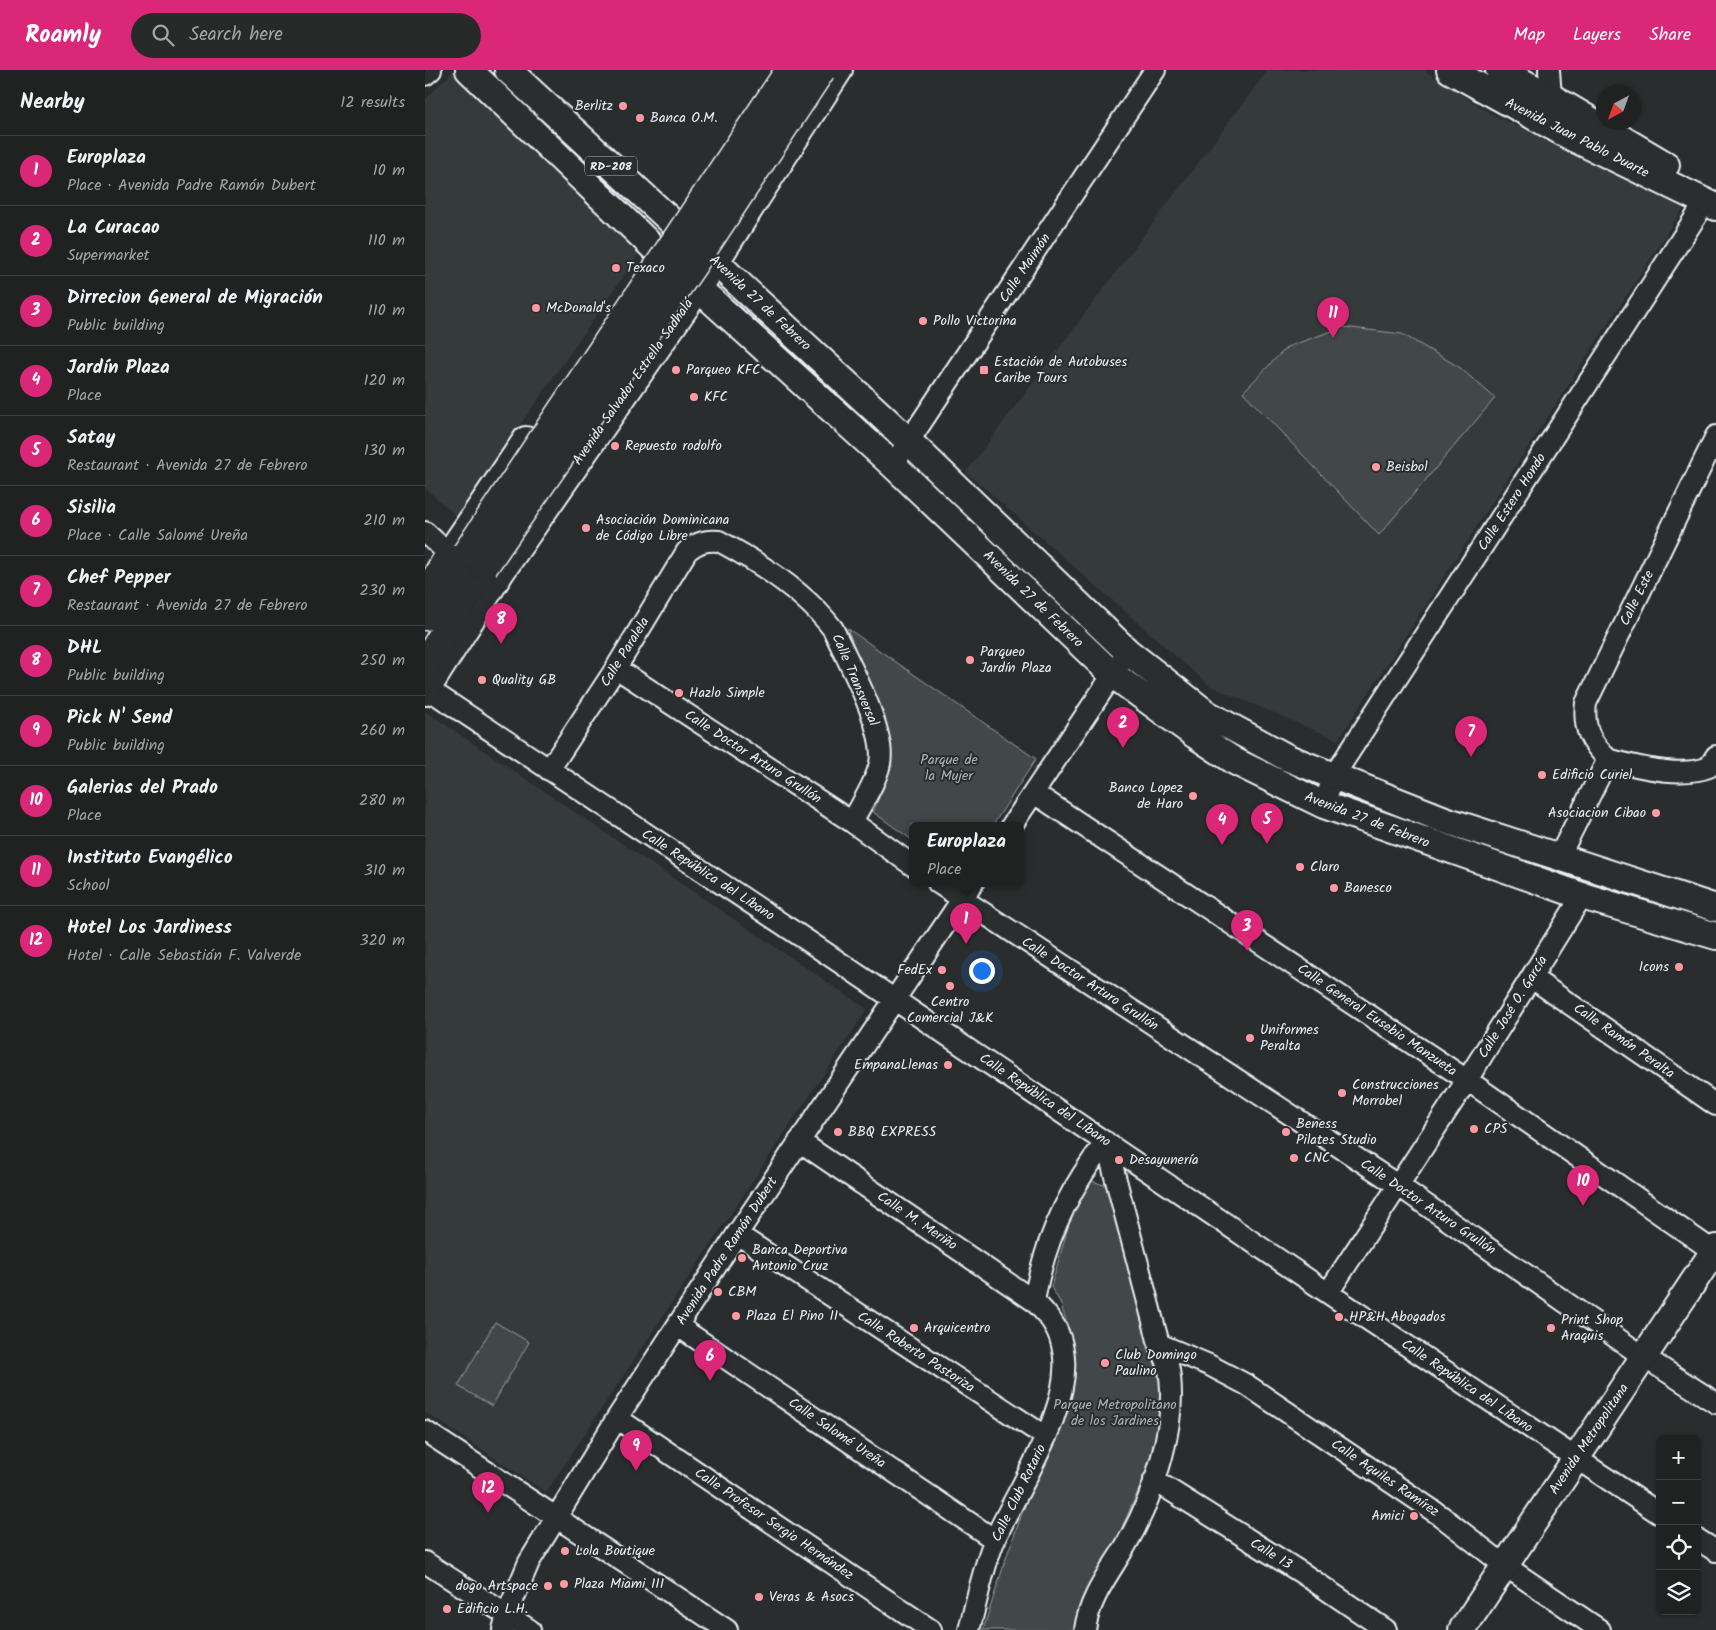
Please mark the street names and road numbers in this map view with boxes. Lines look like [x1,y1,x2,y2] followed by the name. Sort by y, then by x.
[1501,92,1654,184] street label: Avenida Juan Pablo Duarte
[585,156,637,175] road number: RD-208
[994,229,1056,307] street label: Calle Maimón
[704,250,816,356] street label: Avenida 27 de Febrero
[567,293,700,470] street label: Avenida Salvador Estrella Sadhalá
[1472,449,1552,555] street label: Calle Estero Hondo
[978,545,1088,653] street label: Avenida 27 de Febrero
[1614,566,1660,630] street label: Calle Este
[595,613,655,691] street label: Calle Paralela
[826,630,885,730] street label: Calle Transversal
[680,704,826,810] street label: Calle Doctor Arturo Grullón
[1301,786,1433,854] street label: Avenida 27 de Febrero
[637,824,779,926] street label: Calle República del Líbano
[1017,931,1163,1037] street label: Calle Doctor Arturo Grullón
[1472,951,1554,1063] street label: Calle José O. García
[1293,958,1461,1082] street label: Calle General Eusebio Manzueta
[1569,998,1679,1084] street label: Calle Ramón Peralta
[975,1047,1115,1153] street label: Calle República del Líbano
[1356,1153,1500,1261] street label: Calle Doctor Arturo Grullón
[671,1172,784,1330] street label: Avenida Padre Ramón Dubert
[872,1186,962,1256] street label: Calle M. Meriño
[853,1306,979,1398] street label: Calle Roberto Pastoriza
[1397,1333,1537,1439] street label: Calle República del Líbano
[1543,1379,1635,1499] street label: Avenida Metropolitana
[784,1392,890,1474] street label: Calle Salomé Ureña
[1326,1433,1444,1523] street label: Calle Aquiles Ramírez
[986,1441,1052,1545] street label: Calle Club Rotario
[690,1462,858,1586] street label: Calle Profesor Sergio Hernández
[1246,1532,1296,1576] street label: Calle 13

